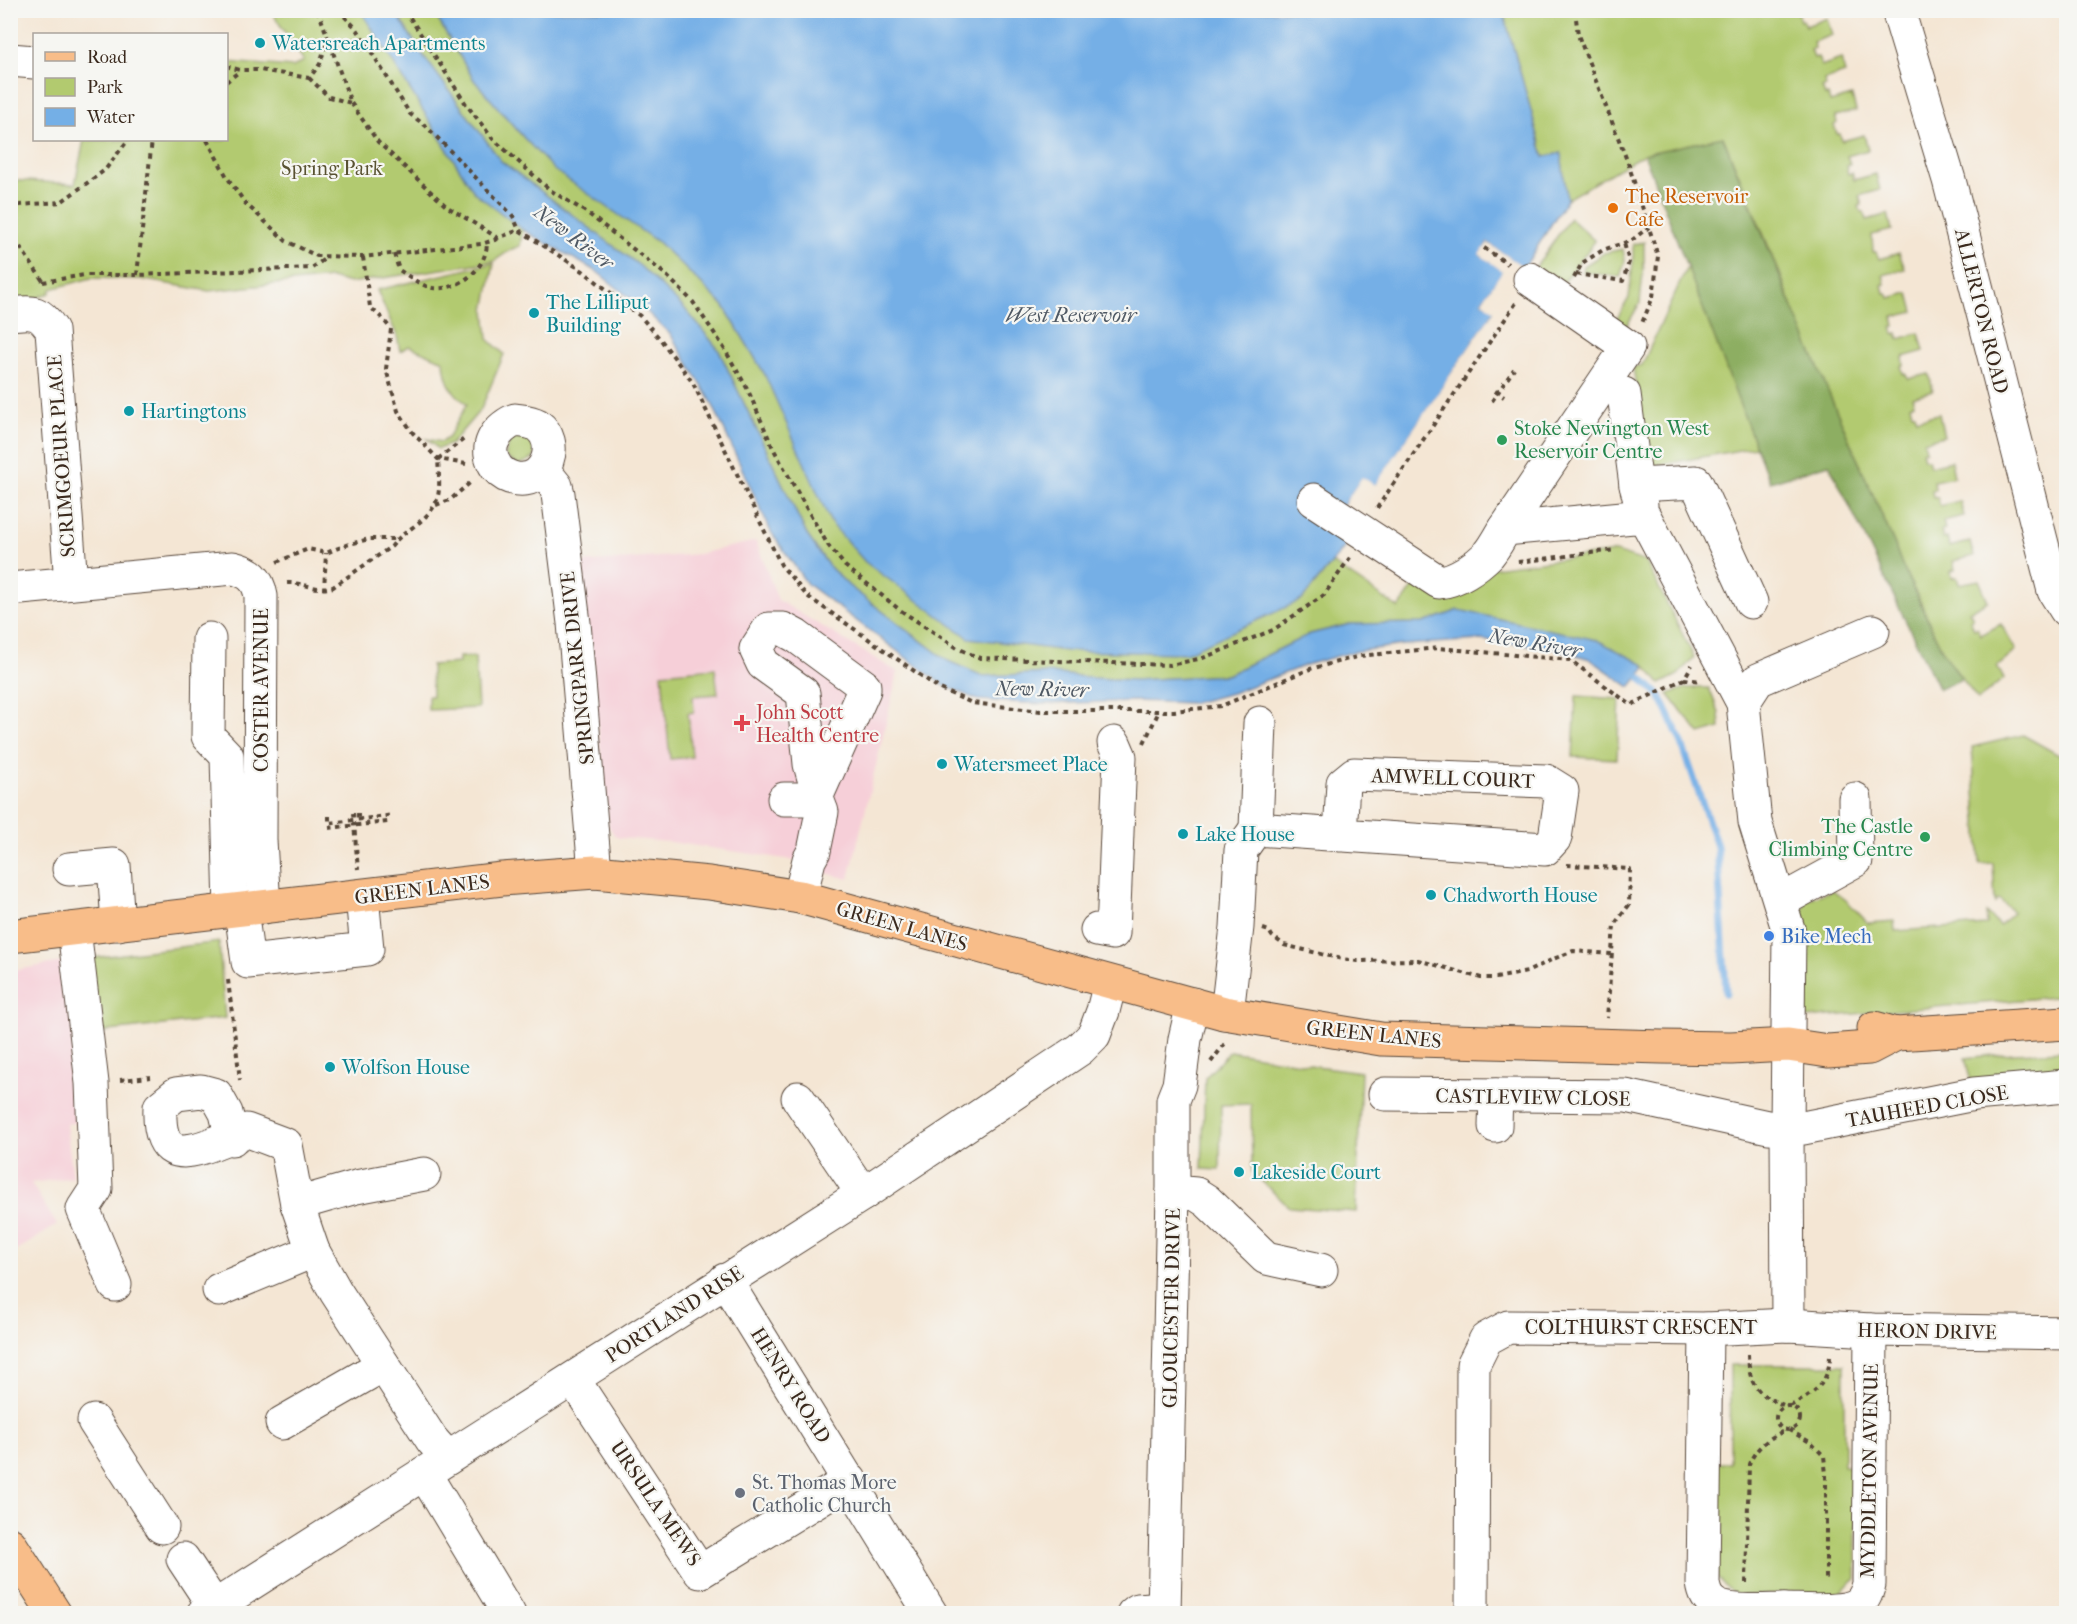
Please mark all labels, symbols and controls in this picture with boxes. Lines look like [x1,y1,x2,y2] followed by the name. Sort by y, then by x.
[271,32,485,55] place label: Watersreach Apartments
[33,33,228,141] legend
[253,36,267,50] marker: Watersreach Apartments
[87,47,127,68] text: Road
[87,77,124,98] text: Park
[86,107,135,128] text: Water
[281,157,384,180] park label: Spring Park
[1625,185,1749,231] place label: The Reservoir Cafe
[529,199,620,276] water label: New River
[1606,201,1620,215] marker: The Reservoir Cafe
[1950,225,2013,396] street label: ALLERTON ROAD
[546,291,649,337] place label: The Lilliput Building
[1006,303,1138,327] water label: West Reservoir
[527,306,541,320] marker: The Lilliput Building
[43,354,80,558] street label: SCRIMGOEUR PLACE
[141,400,246,423] place label: Hartingtons
[122,404,136,418] marker: Hartingtons
[1514,417,1709,463] place label: Stoke Newington West Reservoir Centre
[1495,433,1509,447] marker: Stoke Newington West Reservoir Centre
[556,570,599,766] street label: SPRINGPARK DRIVE
[250,608,273,772] street label: COSTER AVENUE
[1486,623,1585,663] water label: New River
[994,676,1090,702] water label: New River
[754,701,879,747] place label: John Scott Health Centre
[733,714,751,732] marker: John Scott Health Centre
[953,753,1108,776] place label: Watersmeet Place
[935,757,949,771] marker: Watersmeet Place
[1370,764,1536,793] street label: AMWELL COURT
[1768,815,1913,861] place label: The Castle Climbing Centre
[1195,823,1295,846] place label: Lake House
[1176,827,1190,841] marker: Lake House
[1918,830,1932,844] marker: The Castle Climbing Centre
[353,870,491,909] street label: GREEN LANES
[1443,884,1598,907] place label: Chadworth House
[1424,888,1438,902] marker: Chadworth House
[834,897,970,956] street label: GREEN LANES
[1781,925,1873,948] place label: Bike Mech
[1762,929,1776,943] marker: Bike Mech
[1305,1016,1443,1053] street label: GREEN LANES
[341,1056,470,1079] place label: Wolfson House
[323,1060,337,1074] marker: Wolfson House
[1844,1081,2010,1132] street label: TAUHEED CLOSE
[1435,1084,1631,1111] street label: CASTLEVIEW CLOSE
[1251,1161,1381,1184] place label: Lakeside Court
[1232,1165,1246,1179] marker: Lakeside Court
[1158,1208,1185,1408] street label: GLOUCESTER DRIVE
[601,1261,748,1368] street label: PORTLAND RISE
[1525,1316,1758,1339] street label: COLTHURST CRESCENT
[1857,1319,1997,1344] street label: HERON DRIVE
[746,1323,835,1447] street label: HENRY ROAD
[1856,1363,1883,1579] street label: MYDDLETON AVENUE
[605,1436,706,1570] street label: URSULA MEWS
[752,1471,897,1517] place label: St. Thomas More Catholic Church
[733,1486,747,1500] marker: St. Thomas More Catholic Church

